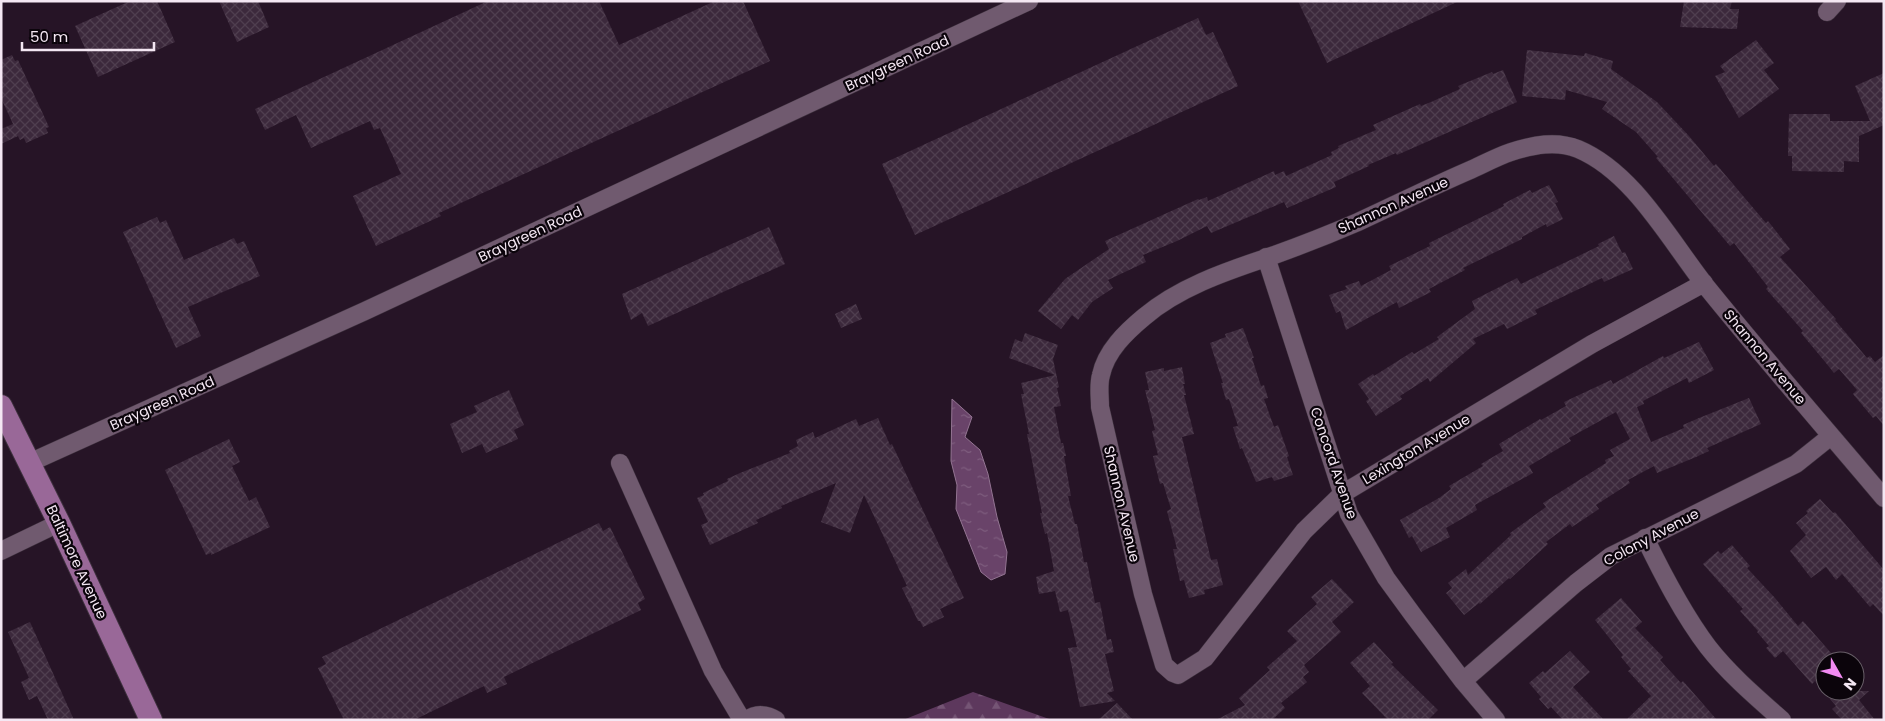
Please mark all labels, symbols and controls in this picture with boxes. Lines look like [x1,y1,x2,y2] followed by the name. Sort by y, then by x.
[22,20,155,52] scale bar
[30,26,68,47] text: 50 m
[842,30,952,96] street label: Braygreen Road
[1335,172,1452,238] street label: Shannon Avenue
[475,201,585,267] street label: Braygreen Road
[1719,305,1811,409] street label: Shannon Avenue
[107,371,217,435] street label: Braygreen Road
[1305,404,1363,522] street label: Concord Avenue
[1358,409,1474,489] street label: Lexington Avenue
[1099,444,1145,564] street label: Shannon Avenue
[42,502,112,623] street label: Baltimore Avenue
[1600,503,1702,571] street label: Colony Avenue
[1815,651,1865,701] north arrow
[1839,674,1861,695] text: N

